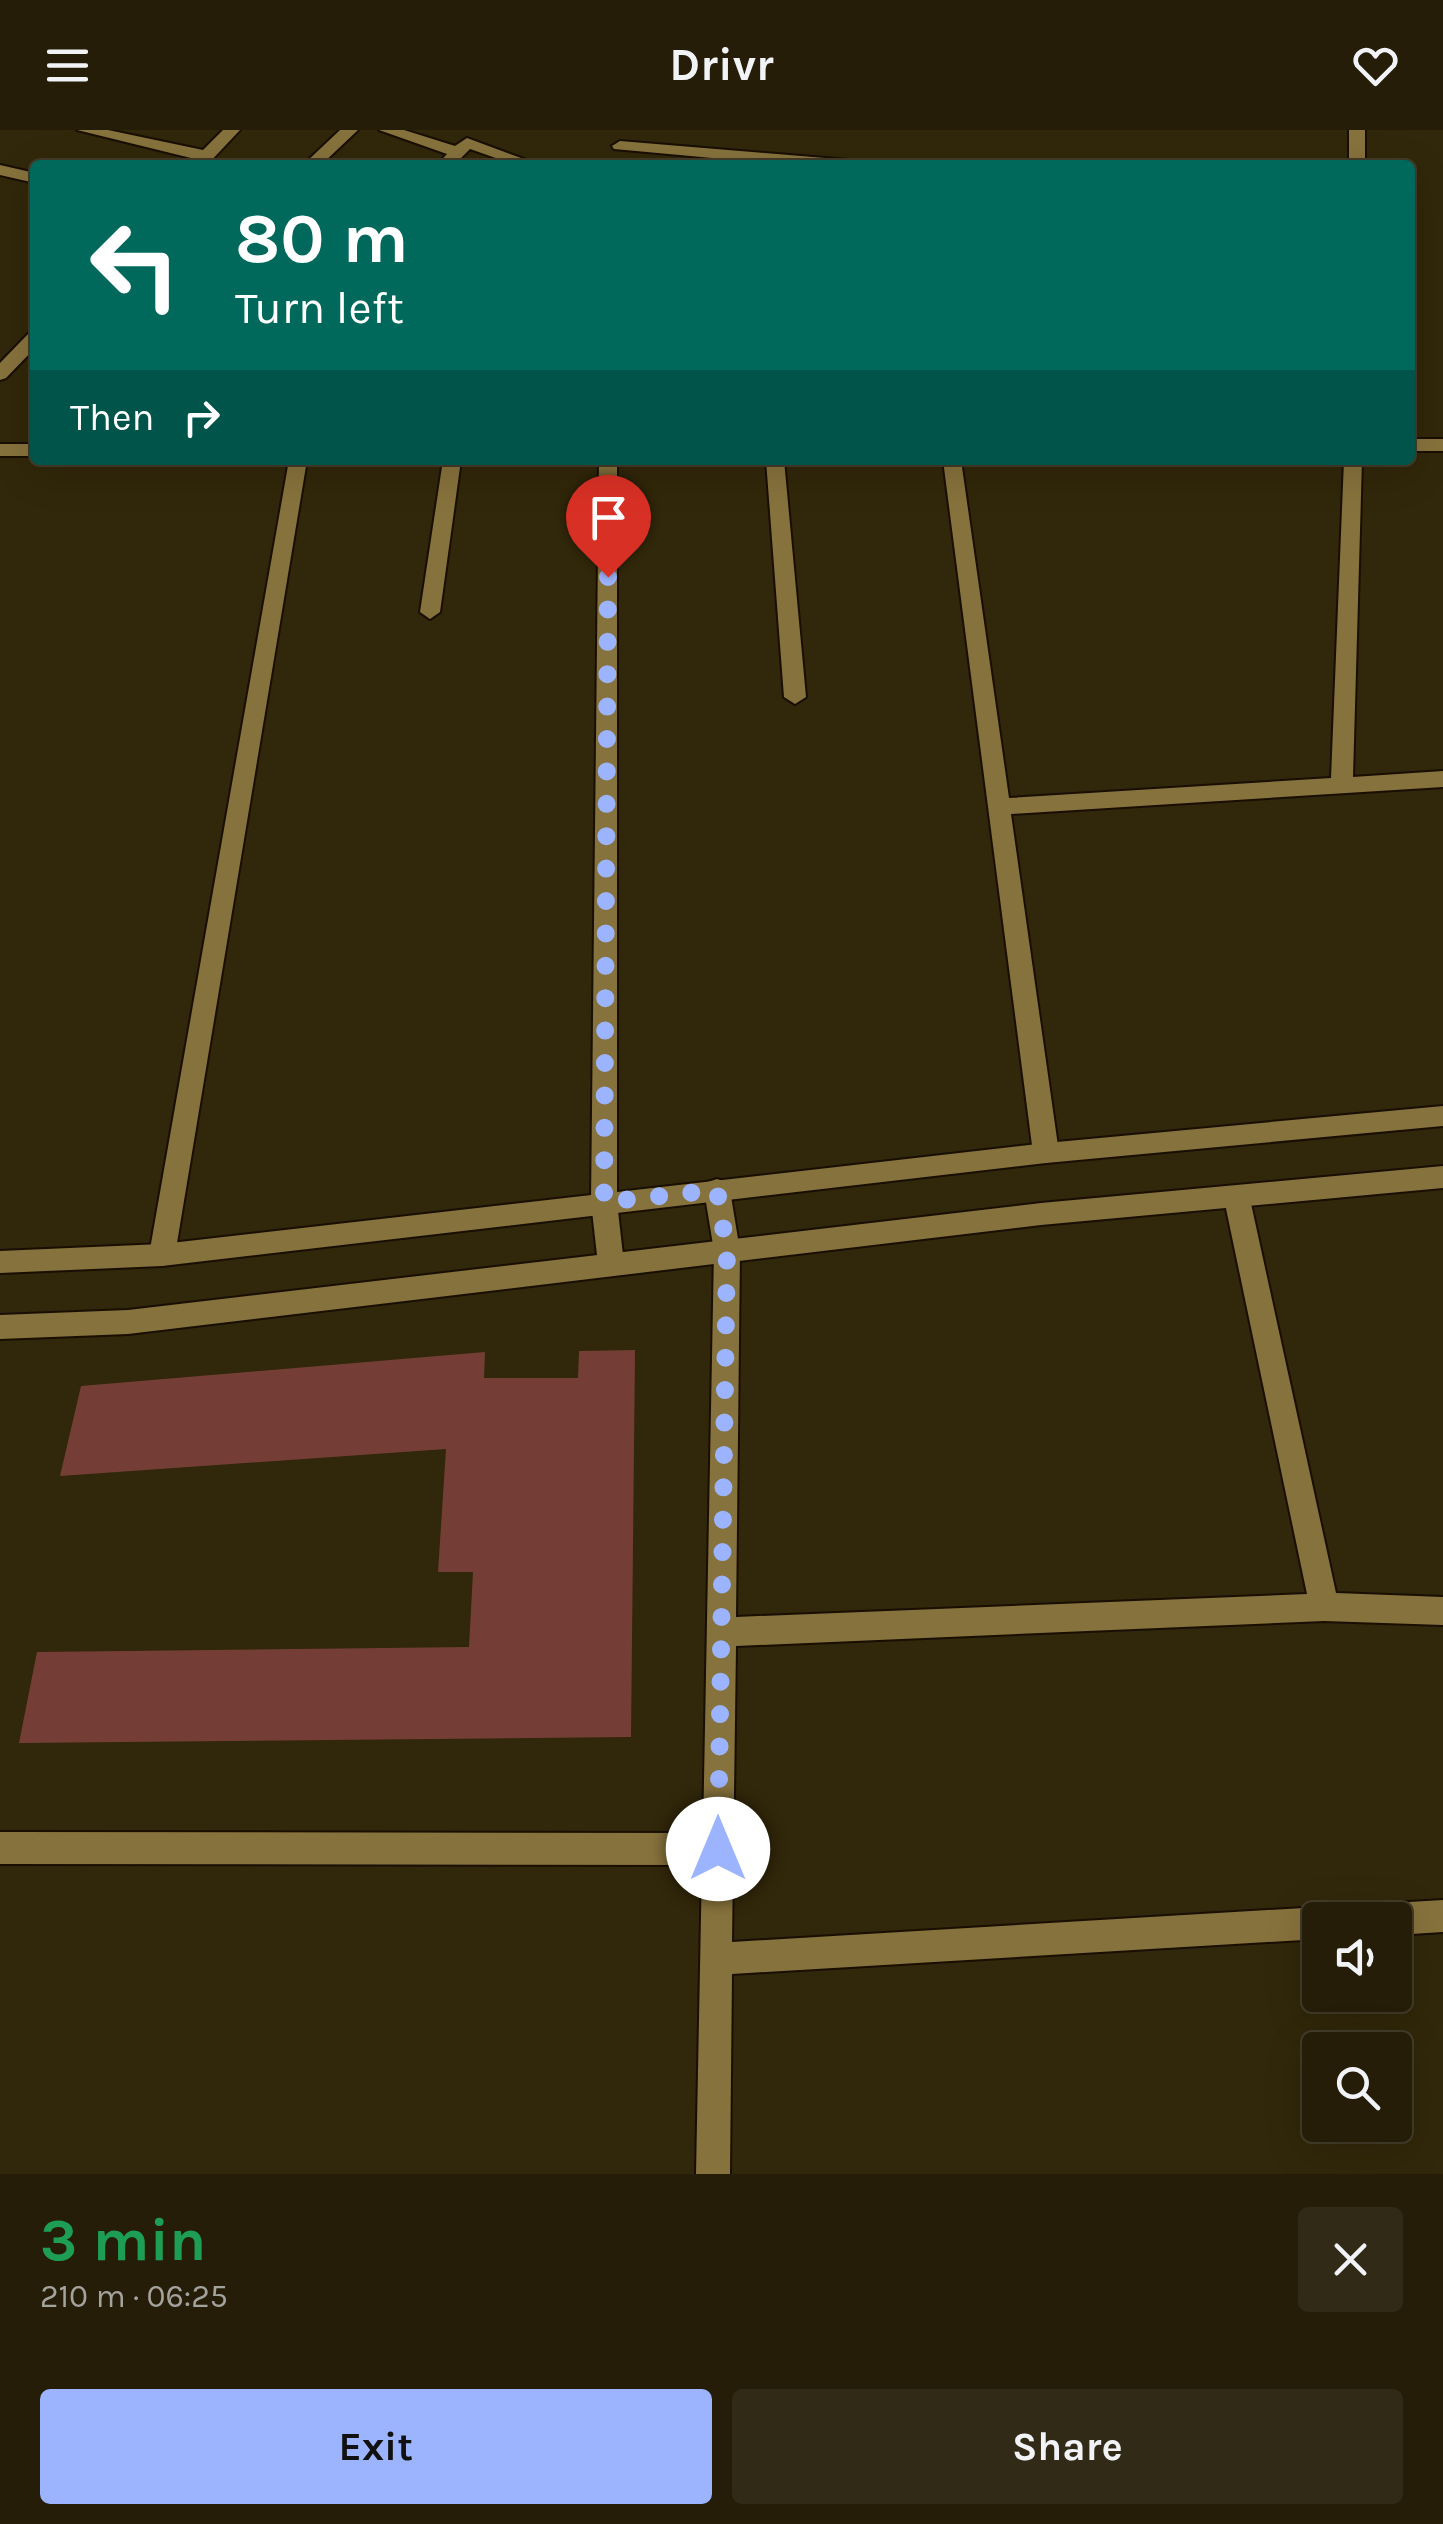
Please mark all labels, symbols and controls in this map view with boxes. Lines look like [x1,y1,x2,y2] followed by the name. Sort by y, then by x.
[40,38,95,93] icon: menu
[1348,38,1403,93] icon: heart
[669,39,774,91] text: Drivr
[235,198,409,280] text: 80 m
[70,200,200,330] icon: left
[235,282,404,334] text: Turn left
[174,390,229,445] icon: right
[70,395,154,440] text: Then
[566,475,651,578] pin
[581,490,636,545] icon: arrive
[666,1797,770,1901] position arrow
[1302,1902,1412,2142] map controls
[1302,1902,1412,2012] button: sound
[1302,2032,1412,2142] button: search
[40,2205,207,2275] text: 3 min
[1298,2207,1403,2312] button: close
[40,2278,228,2315] text: 210 m · 06:25
[40,2389,712,2504] button: Exit
[732,2389,1403,2504] button: Share

